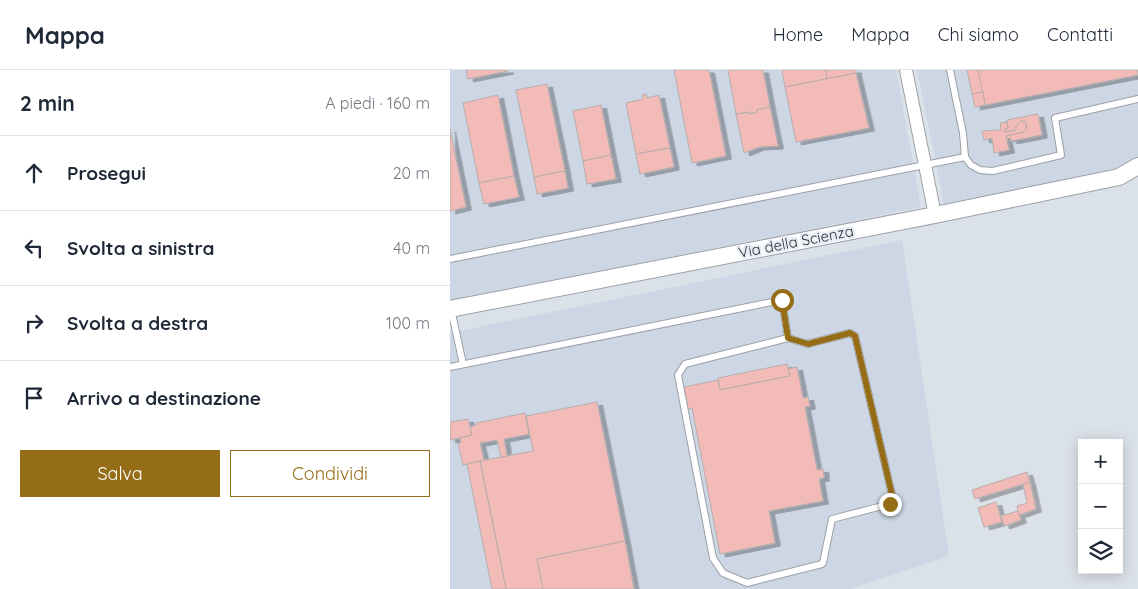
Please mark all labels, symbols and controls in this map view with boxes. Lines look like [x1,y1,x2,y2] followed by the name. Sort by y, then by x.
[25,20,105,50] text: Mappa
[773,23,823,46] text: Home
[851,23,910,46] text: Mappa
[938,23,1019,46] text: Chi siamo
[1047,23,1113,46] text: Contatti
[20,90,75,116] text: 2 min
[325,93,430,113] text: A piedi · 160 m
[20,159,48,187] icon: ahead
[67,161,146,185] text: Prosegui
[393,163,430,183] text: 20 m
[737,221,855,262] street label: Via della Scienza
[20,234,48,262] icon: left
[67,236,214,260] text: Svolta a sinistra
[393,238,430,258] text: 40 m
[771,289,794,312] route start
[20,309,48,337] icon: right
[67,311,208,335] text: Svolta a destra
[386,313,430,333] text: 100 m
[20,384,48,412] icon: arrive
[67,386,261,410] text: Arrivo a destinazione
[1078,439,1123,574] map controls
[1078,439,1123,484] button: +
[20,450,220,497] button: Salva
[230,450,430,497] button: Condividi
[1078,484,1123,529] button: −
[879,493,902,516] route end
[1078,529,1123,574] button: layers

